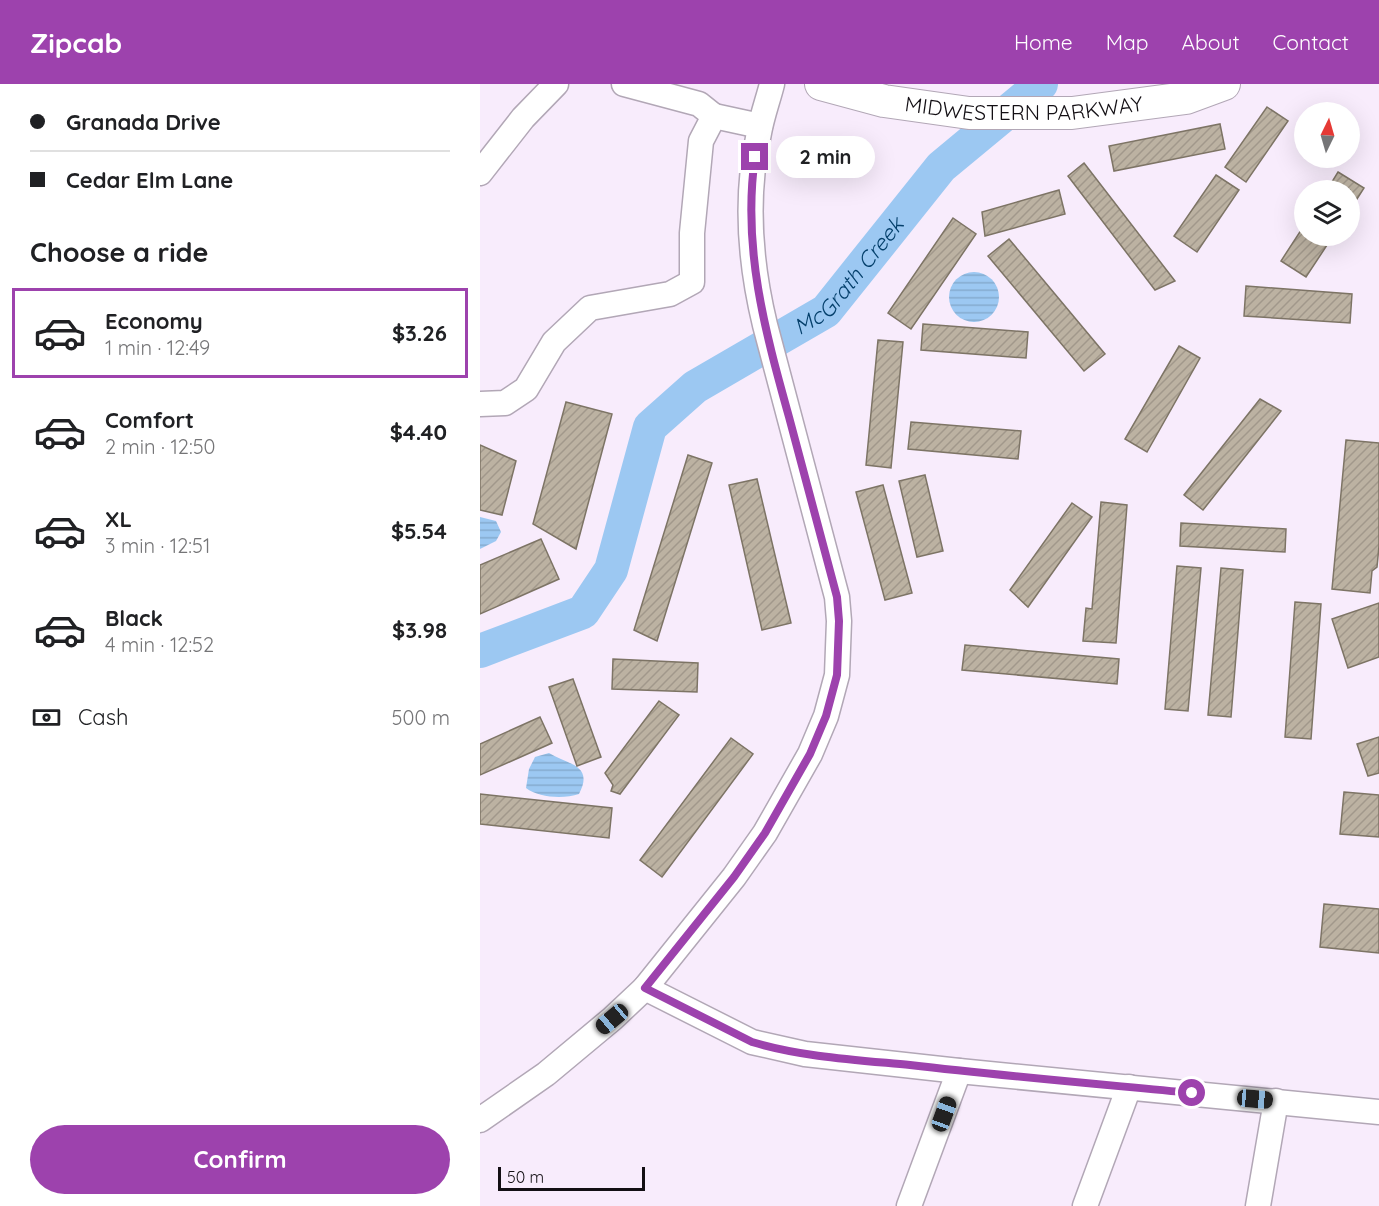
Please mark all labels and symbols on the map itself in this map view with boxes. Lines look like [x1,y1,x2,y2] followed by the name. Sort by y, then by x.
[903,90,1145,126] street label: MIDWESTERN PARKWAY
[1294,102,1360,168] north arrow
[776,136,875,178] callout: 2 min
[741,143,768,170] route end
[788,210,911,341] water label: McGrath Creek
[592,1001,632,1037] car
[1178,1079,1205,1106] route start
[1236,1088,1274,1110] car
[929,1094,959,1134] car
[498,1164,645,1192] scale bar

